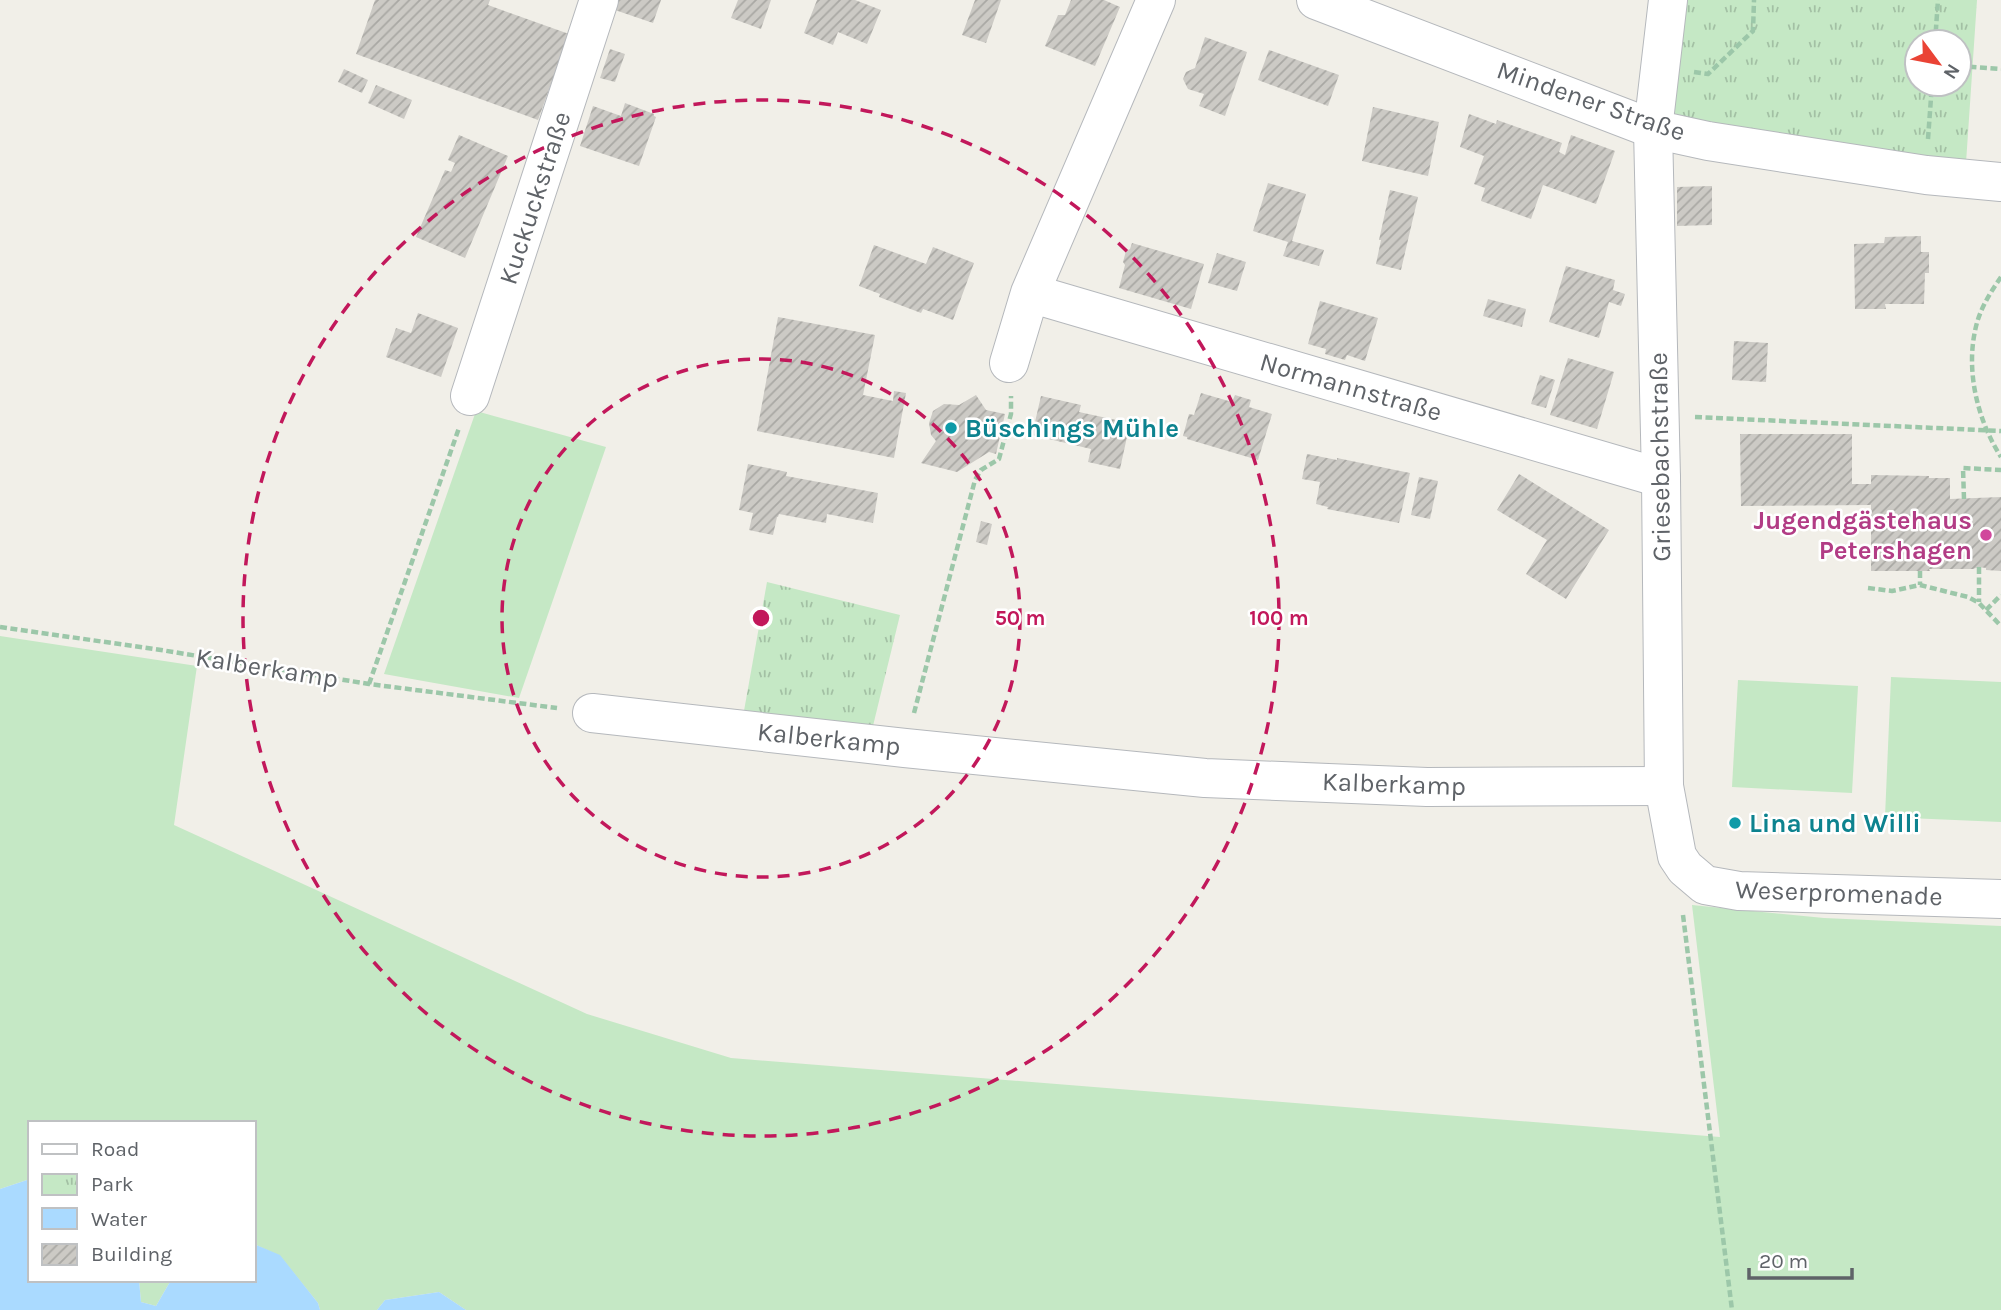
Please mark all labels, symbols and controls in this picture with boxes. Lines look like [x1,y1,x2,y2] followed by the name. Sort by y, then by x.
[1903,28,1973,98] north arrow
[1493,54,1689,148] street label: Mindener Straße
[1939,60,1965,83] text: N
[492,108,578,288] street label: Kuckuckstraße
[1256,346,1446,428] street label: Normannstraße
[1643,352,1677,562] street label: Griesebachstraße
[965,413,1179,444] place label: Büschings Mühle
[943,420,959,436] marker: Büschings Mühle
[1754,505,1972,566] place label: Jugendgästehaus Petershagen
[1978,527,1994,543] marker: Jugendgästehaus Petershagen
[749,606,773,630] centre of rings
[995,606,1045,630] text: 50 m
[1249,606,1309,630] text: 100 m
[193,641,341,695] street label: Kalberkamp
[756,716,902,762] street label: Kalberkamp
[1321,766,1467,802] street label: Kalberkamp
[1749,808,1921,839] place label: Lina und Willi
[1727,815,1743,831] marker: Lina und Willi
[1735,874,1943,912] street label: Weserpromenade
[28,1121,256,1282] legend
[91,1137,139,1161] text: Road
[91,1172,134,1196] text: Park
[91,1207,147,1231] text: Water
[1749,1236,1852,1280] scale bar
[91,1242,172,1266] text: Building
[1759,1249,1808,1273] text: 20 m

